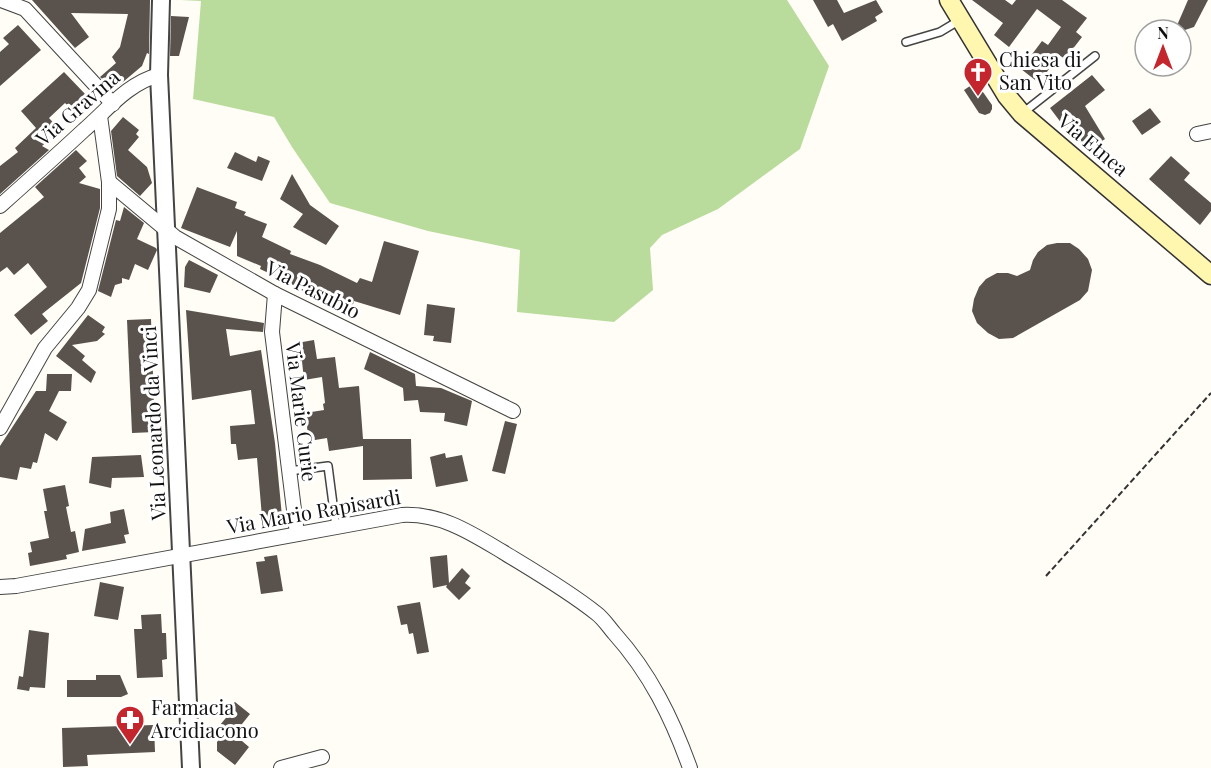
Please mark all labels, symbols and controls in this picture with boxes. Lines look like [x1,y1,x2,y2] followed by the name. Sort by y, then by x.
[1133,18,1193,78] north arrow
[1157,22,1169,43] text: N
[999,45,1082,95] place label: Chiesa di San Vito
[962,56,994,98] church icon: Chiesa di San Vito
[29,63,125,151] street label: Via Gravina
[1052,106,1135,181] street label: Via Etnea
[261,253,366,324] street label: Via Pasubio
[134,325,171,522] street label: Via Leonardo da Vinci
[280,340,324,483] street label: Via Marie Curie
[224,482,403,539] street label: Via Mario Rapisardi
[150,693,259,743] place label: Farmacia Arcidiacono
[114,704,146,746] pharmacy icon: Farmacia Arcidiacono

